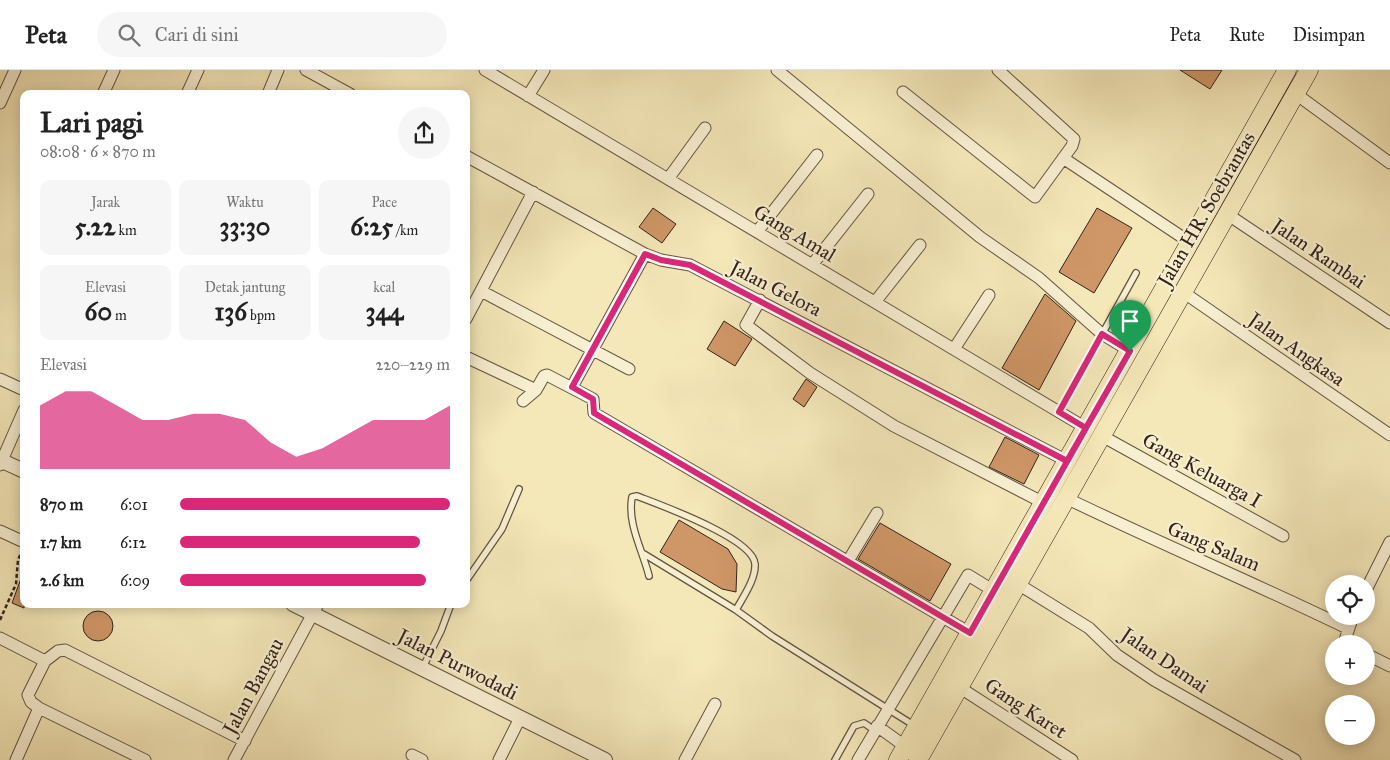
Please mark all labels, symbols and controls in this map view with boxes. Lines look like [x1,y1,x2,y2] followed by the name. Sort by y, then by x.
[97,12,447,57] search box
[25,20,67,50] text: Peta
[115,21,143,49] icon: search
[155,23,239,46] text: Cari di sini
[1170,24,1201,46] text: Peta
[1229,24,1265,46] text: Rute
[1293,24,1365,46] text: Disimpan
[40,105,143,140] text: Lari pagi
[398,107,450,159] button: share
[1151,127,1261,293] street label: Jalan HR. Soebrantas
[40,142,156,161] text: 08:08 · 6 × 870 m
[91,194,120,211] text: Jarak
[226,194,264,211] text: Waktu
[372,194,397,211] text: Pace
[749,199,841,268] street label: Gang Amal
[75,211,115,242] text: 5.22
[220,211,270,242] text: 33:30
[350,211,393,242] text: 6:25
[1265,212,1371,294] street label: Jalan Rambai
[115,222,137,239] text: km
[393,222,418,239] text: /km
[724,254,826,322] street label: Jalan Gelora
[85,279,126,296] text: Elevasi
[205,279,285,296] text: Detak jantung
[373,279,395,296] text: kcal
[85,296,112,327] text: 60
[214,296,247,327] text: 136
[365,296,403,327] text: 344
[1109,300,1151,351] pin
[1242,306,1350,392] street label: Jalan Angkasa
[112,307,127,324] text: m
[247,307,276,324] text: bpm
[1116,307,1144,335] icon: arrive
[40,355,87,374] text: Elevasi
[375,355,450,374] text: 220–229 m
[1138,427,1266,513] street label: Gang Keluarga I
[40,495,83,514] text: 870 m
[120,495,148,514] text: 6:01
[1164,516,1264,577] street label: Gang Salam
[40,533,82,552] text: 1.7 km
[120,533,146,552] text: 6:12
[40,571,84,590] text: 2.6 km
[120,571,150,590] text: 6:09
[1325,575,1375,745] map controls
[1325,575,1375,625] button: locate
[1115,621,1214,699] street label: Jalan Damai
[392,622,523,706] street label: Jalan Purwodadi
[217,633,290,741] street label: Jalan Bangau
[1325,635,1375,685] button: +
[980,673,1072,744] street label: Gang Karet
[1325,695,1375,745] button: −

